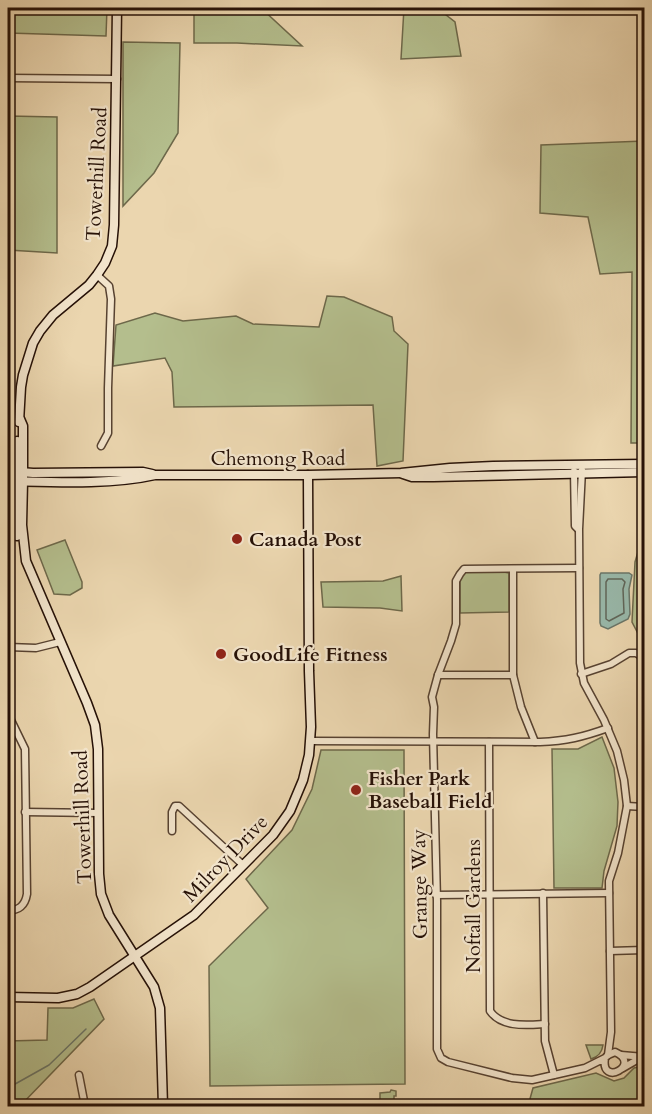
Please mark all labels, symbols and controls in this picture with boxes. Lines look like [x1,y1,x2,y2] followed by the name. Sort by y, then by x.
[80,106,114,242] street label: Towerhill Road
[211,445,346,472] street label: Chemong Road
[249,526,361,553] place label: Canada Post
[230,532,244,546] marker: Canada Post
[233,641,388,668] place label: GoodLife Fitness
[214,647,228,661] marker: GoodLife Fitness
[67,749,98,884] street label: Towerhill Road
[368,765,493,815] place label: Fisher Park Baseball Field
[349,783,363,797] marker: Fisher Park Baseball Field
[177,809,274,908] street label: Milroy Drive
[405,828,434,939] street label: Grange Way
[460,839,487,973] street label: Noftall Gardens

